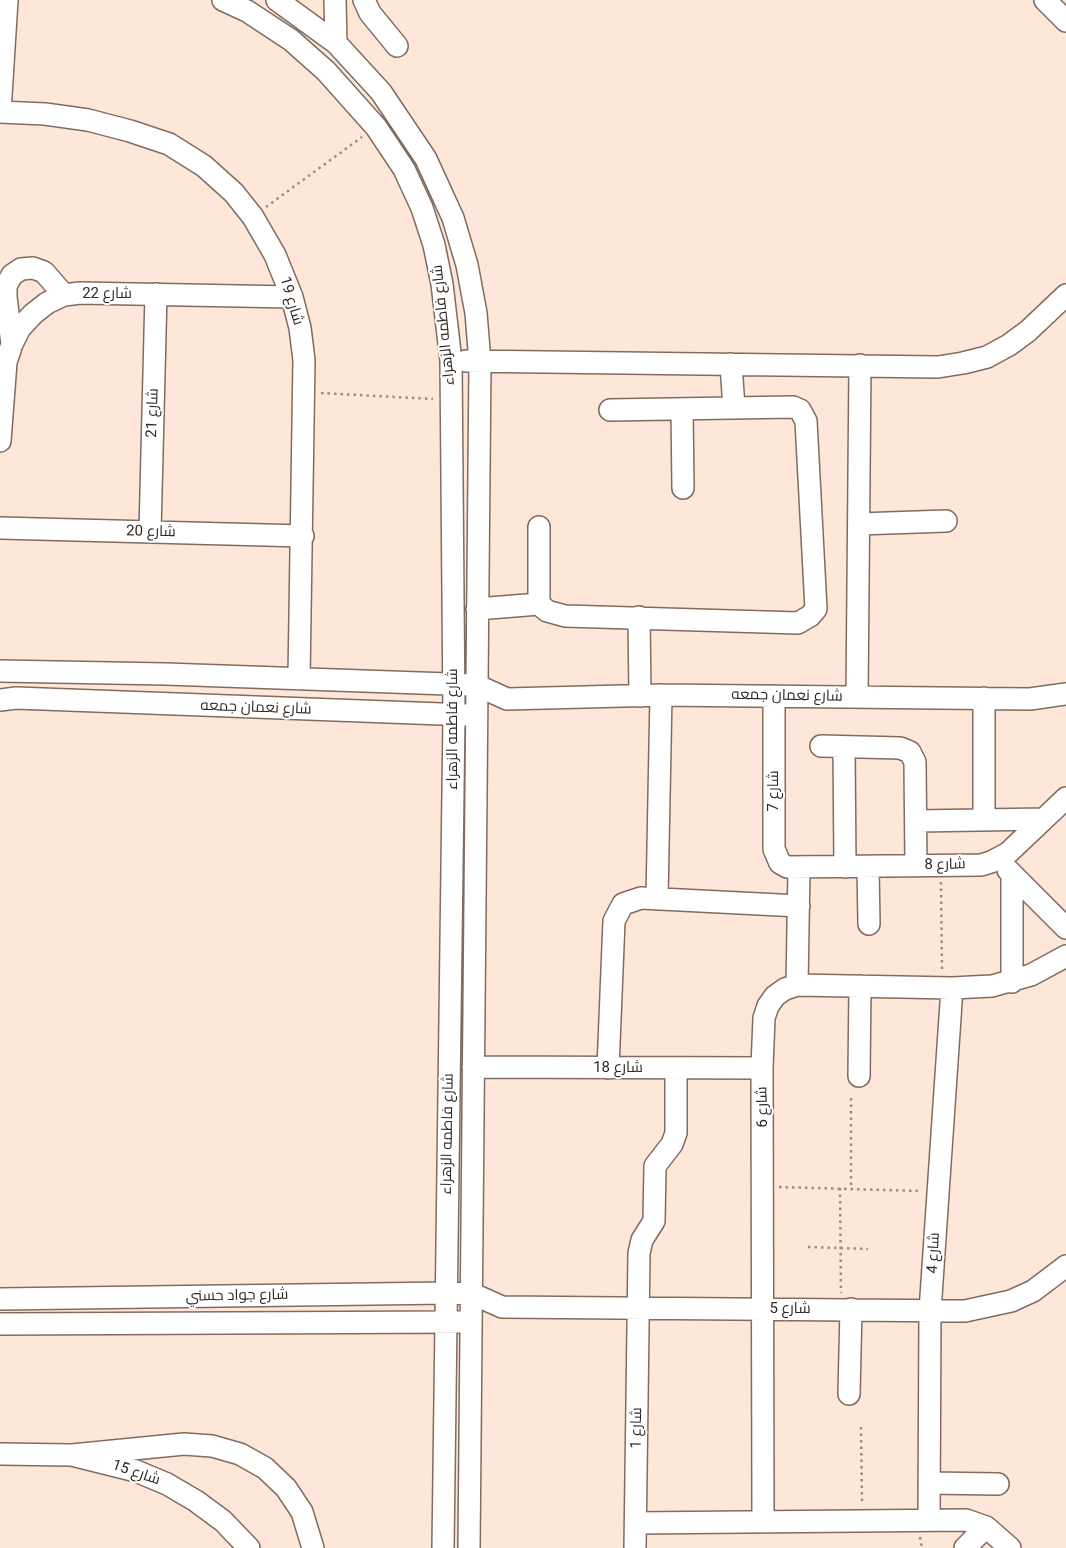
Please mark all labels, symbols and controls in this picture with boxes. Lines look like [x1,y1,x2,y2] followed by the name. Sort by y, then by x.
[429,264,459,386] street label: شارع فاطمه الزهراء
[275,275,307,327] street label: شارع 19
[82,285,132,303] street label: شارع 22
[143,388,163,438] street label: شارع 21
[126,523,176,541] street label: شارع 20
[444,668,462,790] street label: شارع فاطمه الزهراء
[731,686,843,706] street label: شارع نعمان جمعه
[200,697,312,719] street label: شارع نعمان جمعه
[765,770,783,812] street label: شارع 7
[924,856,966,874] street label: شارع 8
[593,1059,643,1077] street label: شارع 18
[438,1073,458,1195] street label: شارع فاطمه الزهراء
[754,1086,772,1128] street label: شارع 6
[924,1232,944,1274] street label: شارع 4
[186,1286,288,1306] street label: شارع جواد حسني
[769,1300,811,1318] street label: شارع 5
[628,1407,646,1449] street label: شارع 1
[110,1456,162,1490] street label: شارع 15

